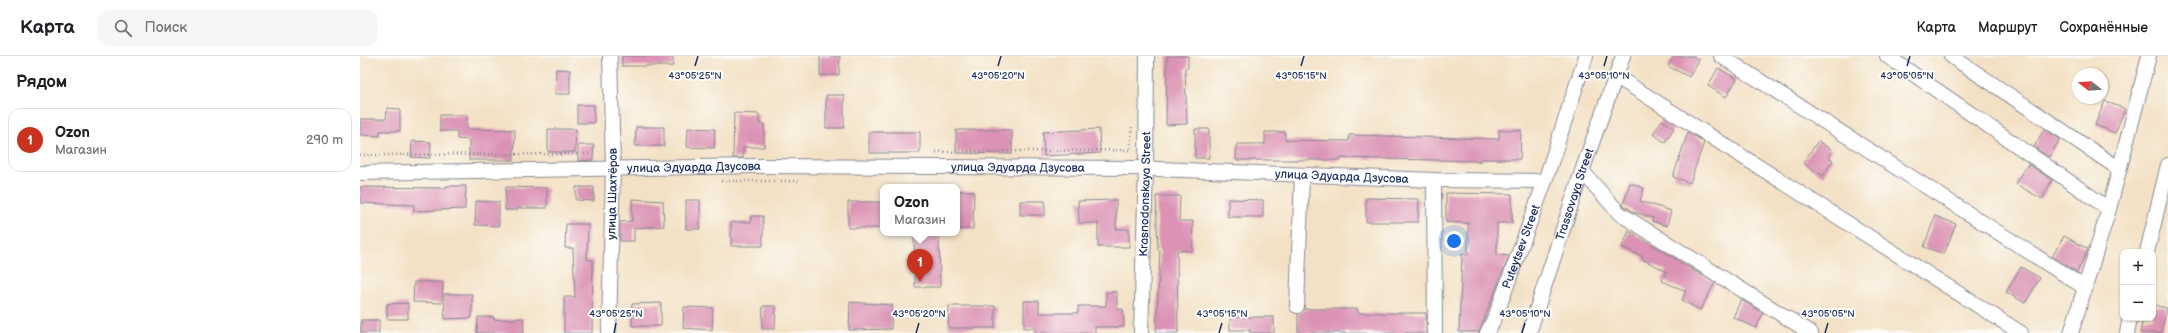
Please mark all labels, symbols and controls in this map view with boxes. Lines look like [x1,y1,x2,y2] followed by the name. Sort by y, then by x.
[98,10,378,46] search box
[20,16,74,39] text: Карта
[112,17,134,39] icon: search
[144,18,187,37] text: Поиск
[1917,19,1956,36] text: Карта
[1978,19,2038,36] text: Маршрут
[2060,19,2148,36] text: Сохранённые
[2072,68,2108,104] north arrow
[668,70,722,82] text: 43°05'25"N
[971,70,1025,82] text: 43°05'20"N
[1275,70,1327,82] text: 43°05'15"N
[1578,70,1630,82] text: 43°05'10"N
[1880,70,1934,82] text: 43°05'05"N
[16,72,67,92] text: Рядом
[55,123,90,142] text: Ozon
[1136,131,1154,257] street label: Krasnodonskaya Street
[27,132,33,148] text: 1
[306,132,343,148] text: 290 m
[55,142,107,158] text: Магазин
[1553,146,1598,243] street label: Trassovaya Street
[604,147,621,240] street label: улица Шахтёров
[627,159,761,176] street label: улица Эдуарда Дзусова
[951,160,1085,176] street label: улица Эдуарда Дзусова
[1274,167,1409,187] street label: улица Эдуарда Дзусова
[880,184,960,236] popup
[894,193,929,212] text: Ozon
[1499,202,1544,291] street label: Puteytsev Street
[894,212,946,228] text: Магазин
[1444,231,1464,251] your location
[907,249,933,282] pin: 1
[2120,249,2156,321] map controls
[2120,249,2156,285] button: +
[2120,285,2156,321] button: −
[589,308,643,320] text: 43°05'25"N
[892,308,946,320] text: 43°05'20"N
[1196,308,1248,320] text: 43°05'15"N
[1499,308,1551,320] text: 43°05'10"N
[1801,308,1855,320] text: 43°05'05"N

